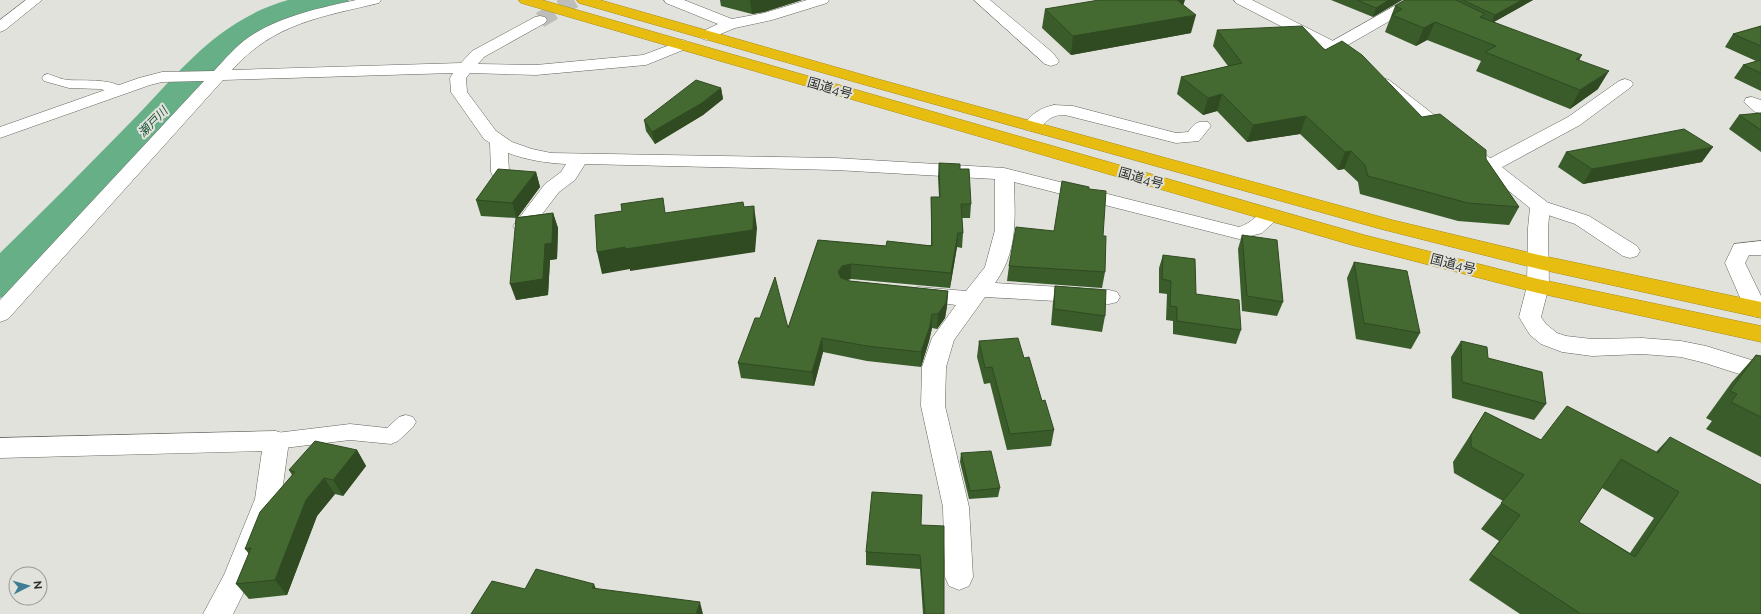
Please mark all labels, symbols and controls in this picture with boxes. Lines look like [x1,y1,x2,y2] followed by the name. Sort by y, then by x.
[806,74,854,102] street label: 国道4号
[135,103,172,140] water label: 瀬戸川
[1117,164,1165,192] street label: 国道4号
[1429,251,1477,277] street label: 国道4号
[8,566,48,606] north arrow
[31,580,44,590] text: N

